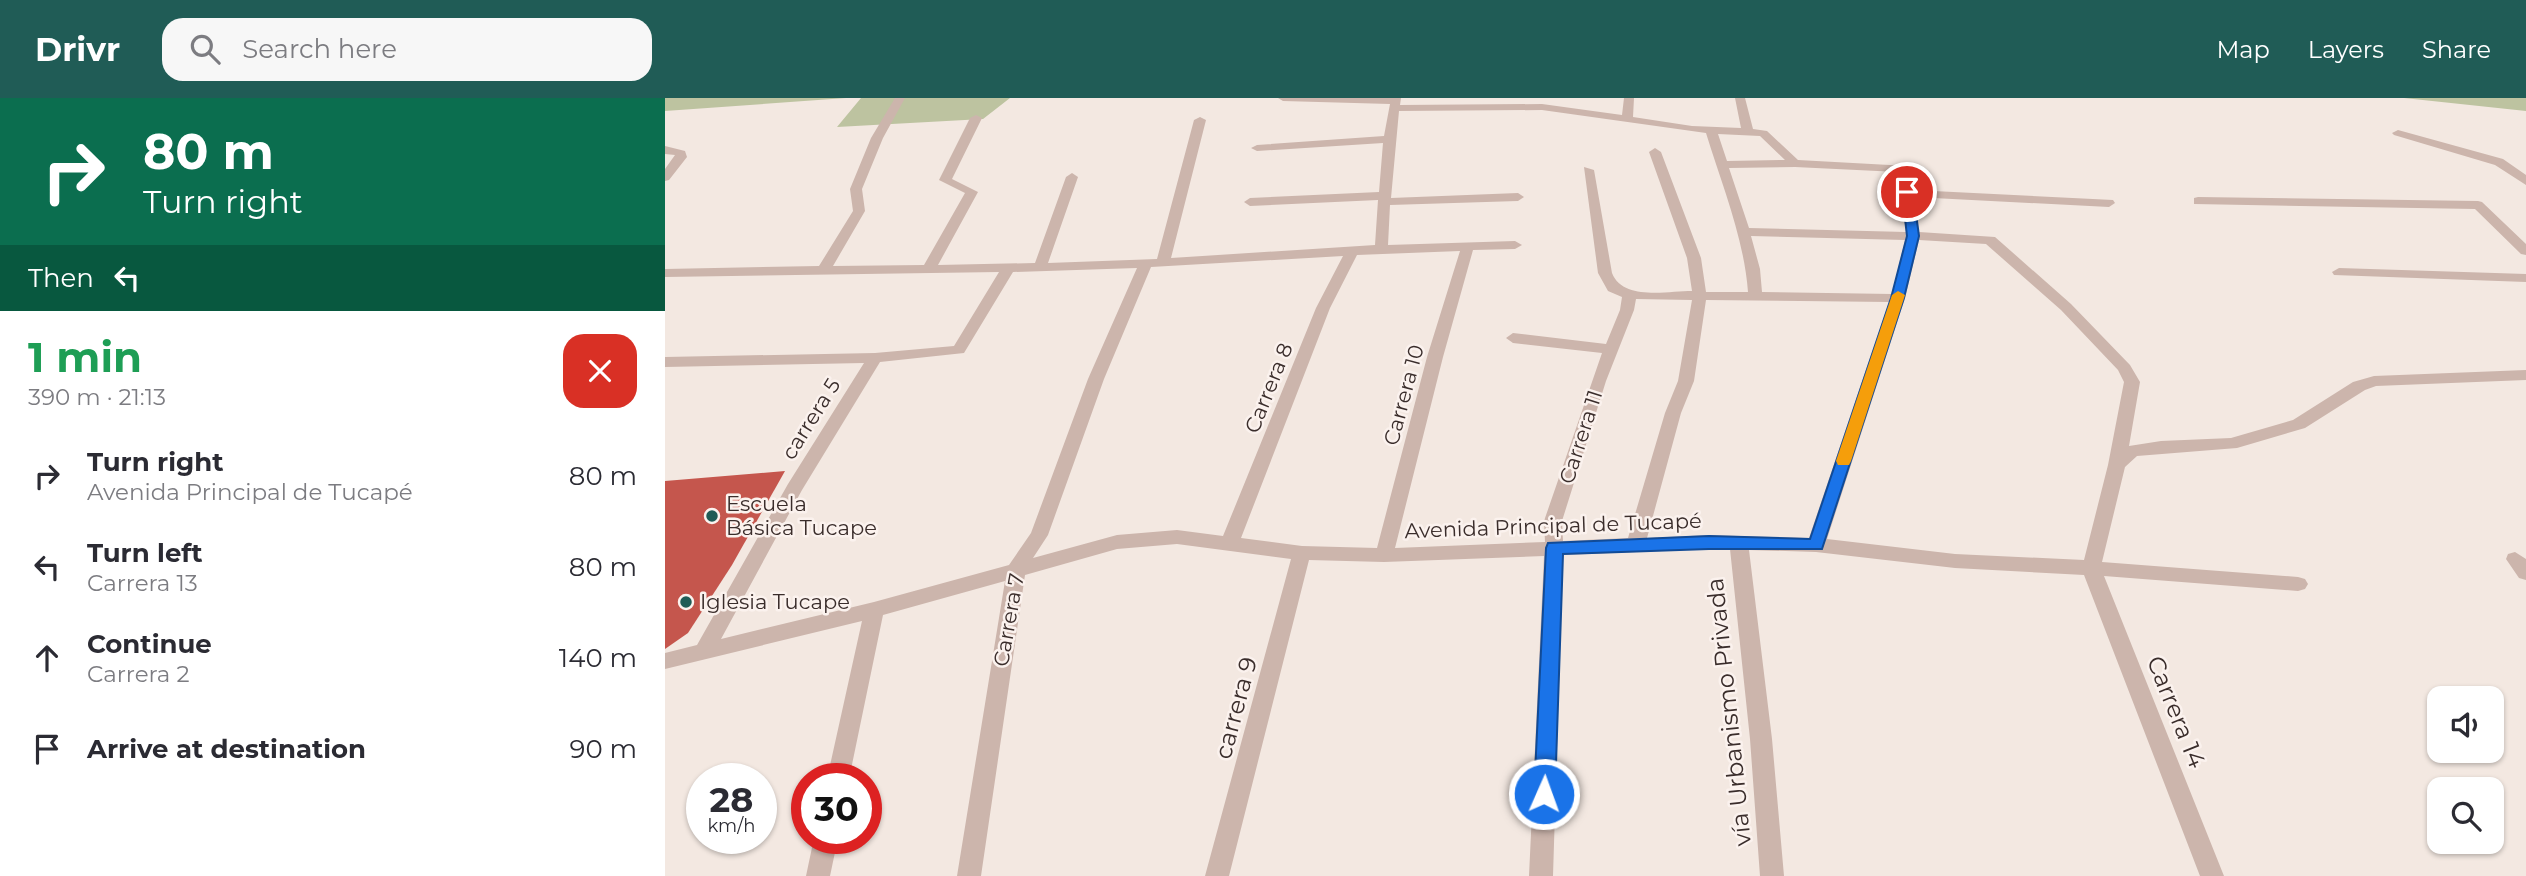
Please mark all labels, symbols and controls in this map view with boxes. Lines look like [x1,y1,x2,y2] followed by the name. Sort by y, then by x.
[162,18,652,81] search box
[35,29,120,69] text: Drivr
[186,30,224,68] icon: search
[242,33,397,65] text: Search here
[2216,35,2270,64] text: Map
[2308,35,2384,64] text: Layers
[2422,35,2491,64] text: Share
[143,122,274,181] text: 80 m
[28,126,119,217] icon: right
[1877,162,1937,222] pin
[1888,173,1926,211] icon: arrive
[143,182,303,221] text: Turn right
[108,259,146,297] icon: left
[28,262,94,294] text: Then
[28,331,142,383] text: 1 min
[563,334,637,408] button: close
[1239,339,1298,437] street label: Carrera 8
[1378,342,1429,448] street label: Carrera 10
[776,374,845,464] street label: carrera 5
[28,383,166,411] text: 390 m · 21:13
[1554,387,1607,487] street label: Carrera 11
[87,446,223,478] text: Turn right
[28,457,66,495] icon: right
[569,460,637,492] text: 80 m
[87,478,413,506] text: Avenida Principal de Tucapé
[726,491,877,540] place label: Escuela Básica Tucape
[704,508,720,524] marker: Escuela Básica Tucape
[1404,508,1702,543] street label: Avenida Principal de Tucapé
[87,537,203,569] text: Turn left
[28,548,66,586] icon: left
[569,551,637,583] text: 80 m
[87,569,198,597] text: Carrera 13
[988,571,1029,668] street label: Carrera 7
[1700,576,1757,848] street label: vía Urbanismo Privada
[700,589,850,614] place label: Iglesia Tucape
[678,594,694,610] marker: Iglesia Tucape
[87,628,212,660] text: Continue
[28,639,66,677] icon: ahead
[559,642,637,674] text: 140 m
[2141,652,2212,772] street label: Carrera 14
[1208,654,1263,762] street label: carrera 9
[87,660,190,688] text: Carrera 2
[2427,686,2504,854] map controls
[2427,686,2504,763] button: sound
[28,730,66,768] icon: arrive
[87,733,366,765] text: Arrive at destination
[570,733,637,765] text: 90 m
[1507,757,1581,831] position arrow
[791,763,882,854] speed limit sign: 30
[2427,777,2504,854] button: search
[710,778,753,821] text: 28
[707,815,756,837] text: km/h

